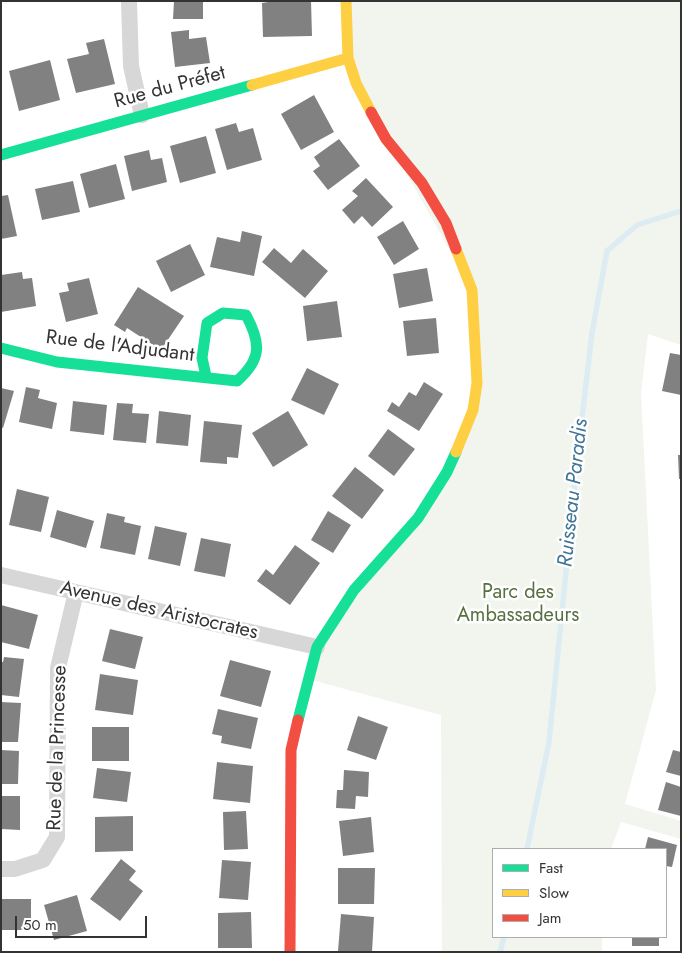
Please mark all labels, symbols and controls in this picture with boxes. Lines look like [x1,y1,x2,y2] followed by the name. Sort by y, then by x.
[112,62,228,114] street label: Rue du Préfet
[44,326,196,368] street label: Rue de l'Adjudant
[554,418,594,568] water label: Ruisseau Paradis
[58,577,260,645] street label: Avenue des Aristocrates
[457,581,579,628] park label: Parc des Ambassadeurs
[43,665,73,831] street label: Rue de la Princesse
[492,848,667,938] legend
[539,857,563,879] text: Fast
[539,882,569,904] text: Slow
[18,906,150,938] scale bar
[539,907,562,929] text: Jam
[23,914,57,936] text: 50 m

